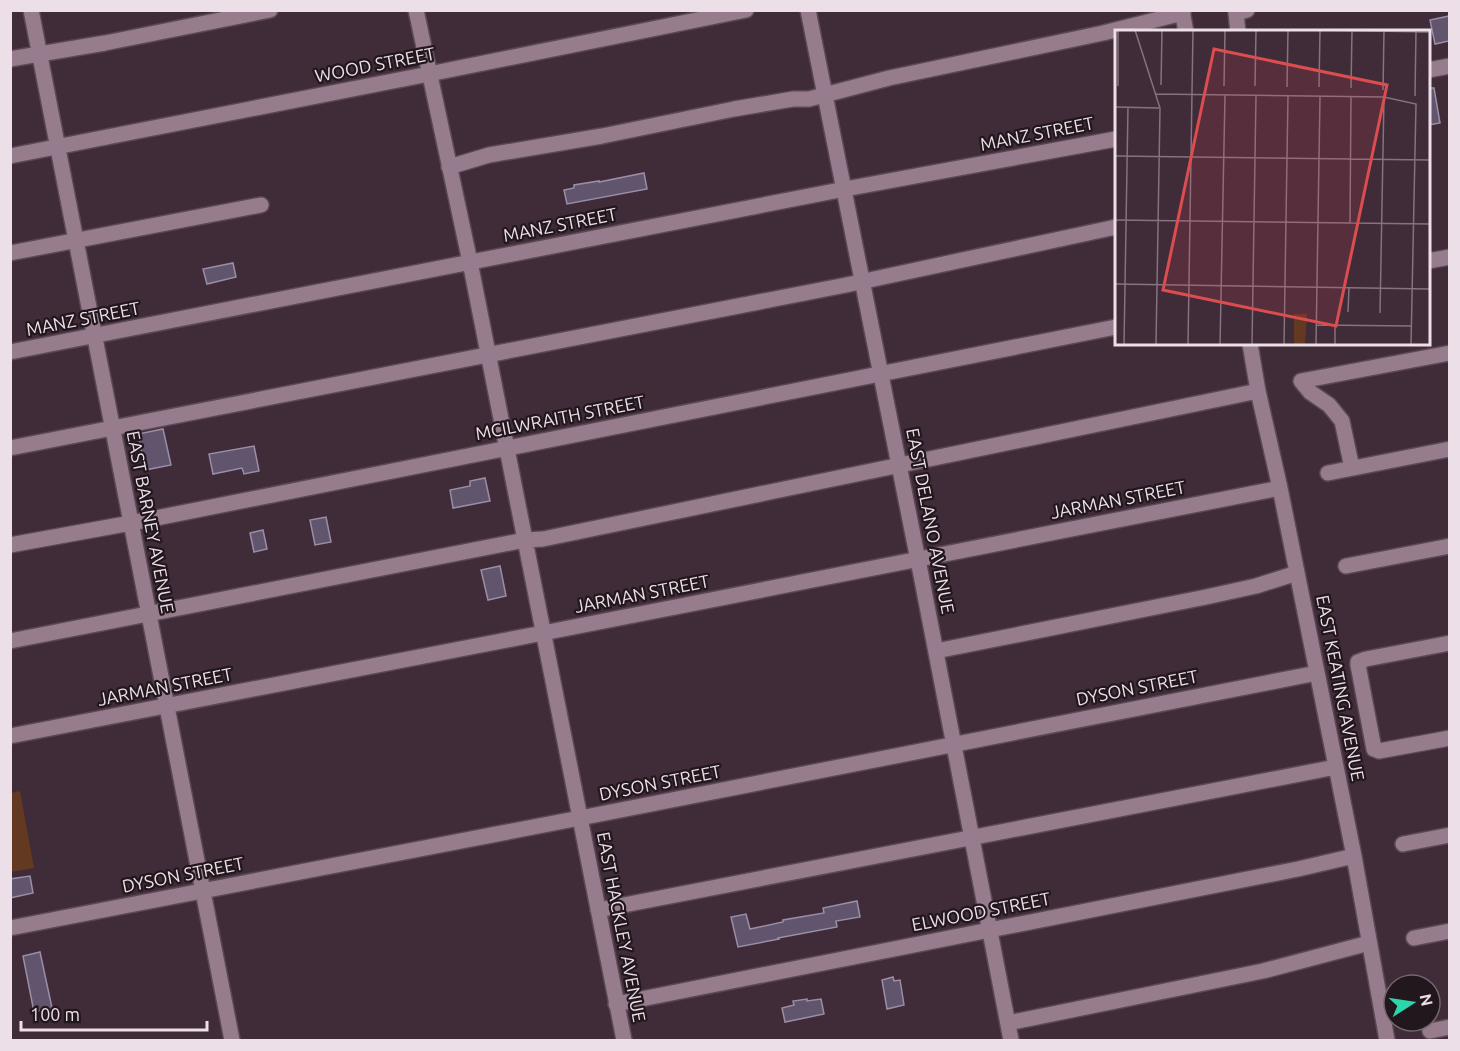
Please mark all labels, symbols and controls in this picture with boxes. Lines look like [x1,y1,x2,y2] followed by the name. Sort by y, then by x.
[1115,30,1430,345] inset map
[313,43,437,85] street label: WOOD STREET
[978,112,1095,154] street label: MANZ STREET
[501,203,618,245] street label: MANZ STREET
[24,297,141,339] street label: MANZ STREET
[473,391,646,443] street label: MCILWRAITH STREET
[903,426,959,615] street label: EAST DELANO AVENUE
[123,429,178,615] street label: EAST BARNEY AVENUE
[1049,476,1187,522] street label: JARMAN STREET
[573,570,711,616] street label: JARMAN STREET
[1313,593,1369,782] street label: EAST KEATING AVENUE
[96,663,234,709] street label: JARMAN STREET
[1074,665,1199,709] street label: DYSON STREET
[597,760,722,804] street label: DYSON STREET
[594,830,650,1024] street label: EAST HACKLEY AVENUE
[120,852,245,896] street label: DYSON STREET
[910,888,1052,934] street label: ELWOOD STREET
[1382,973,1442,1033] north arrow
[1417,992,1437,1008] text: N
[21,994,207,1032] scale bar
[30,1004,80,1024] text: 100 m

